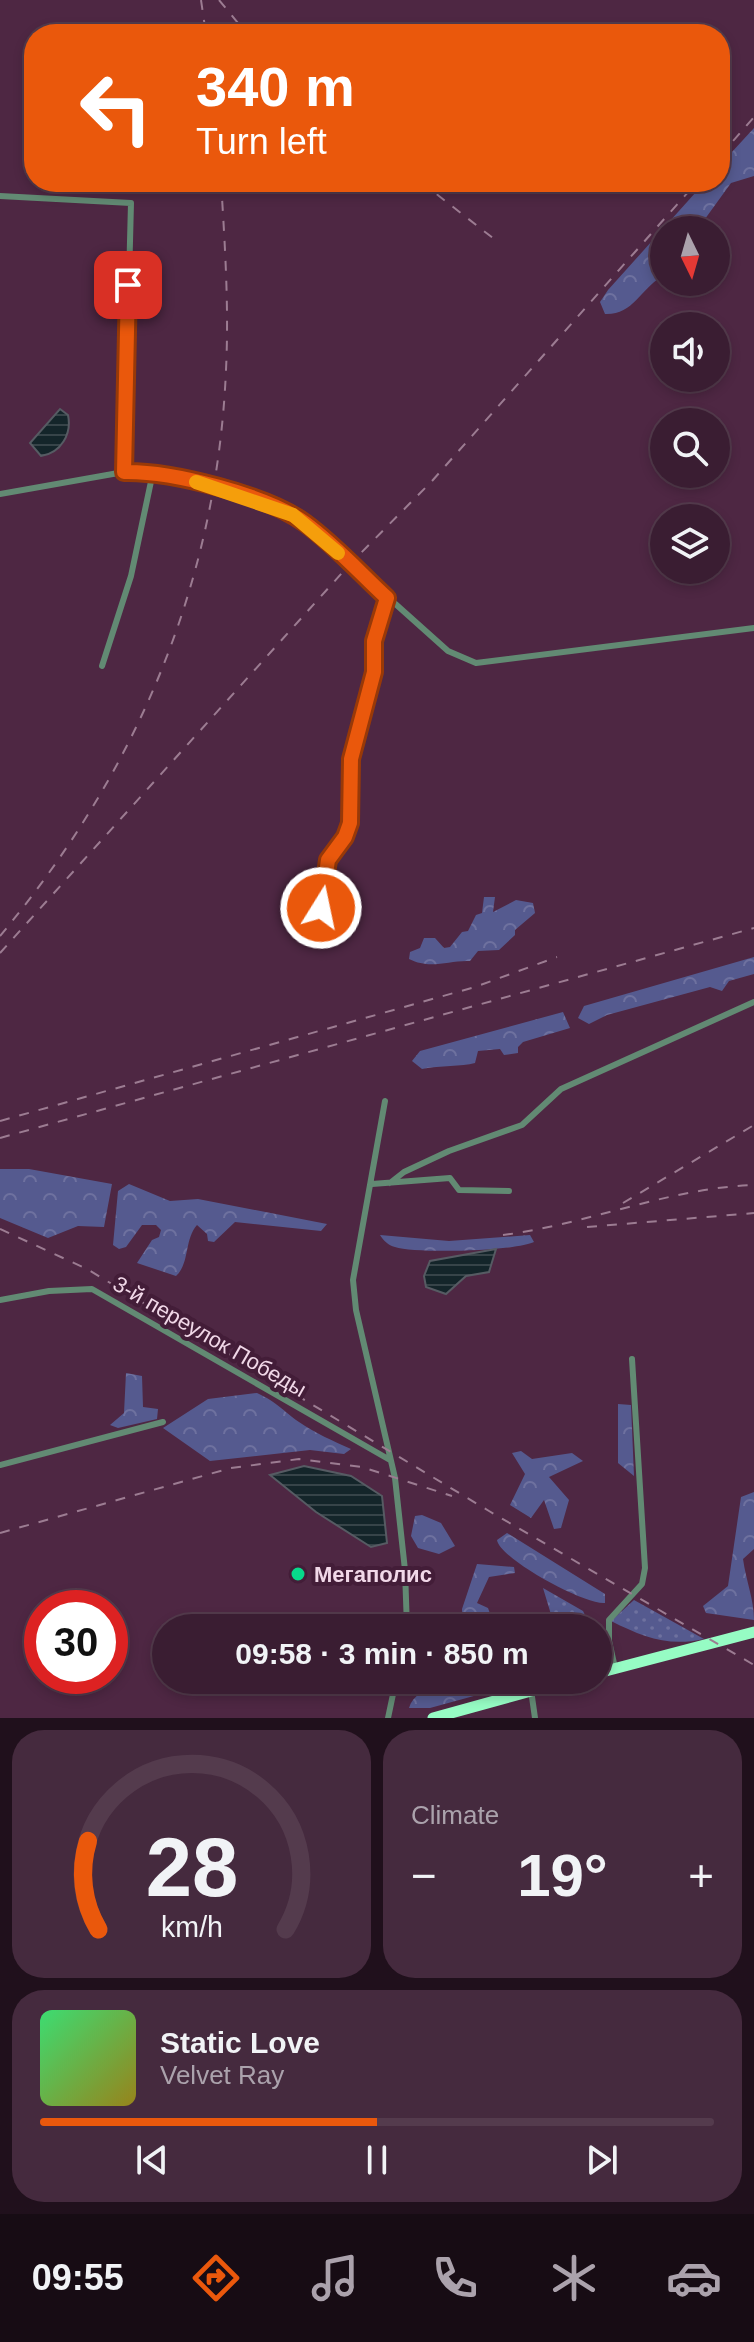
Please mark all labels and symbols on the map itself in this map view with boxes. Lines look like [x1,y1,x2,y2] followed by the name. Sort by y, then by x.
[650,216,730,296] north arrow
[94,251,162,319] pin
[279,866,363,950] position arrow
[109,1271,311,1402] street label: 3-й переулок Победы
[314,1562,432,1587] place label: Мегаполис
[289,1565,307,1583] marker: Мегаполис
[24,1590,128,1694] speed limit sign: 30

